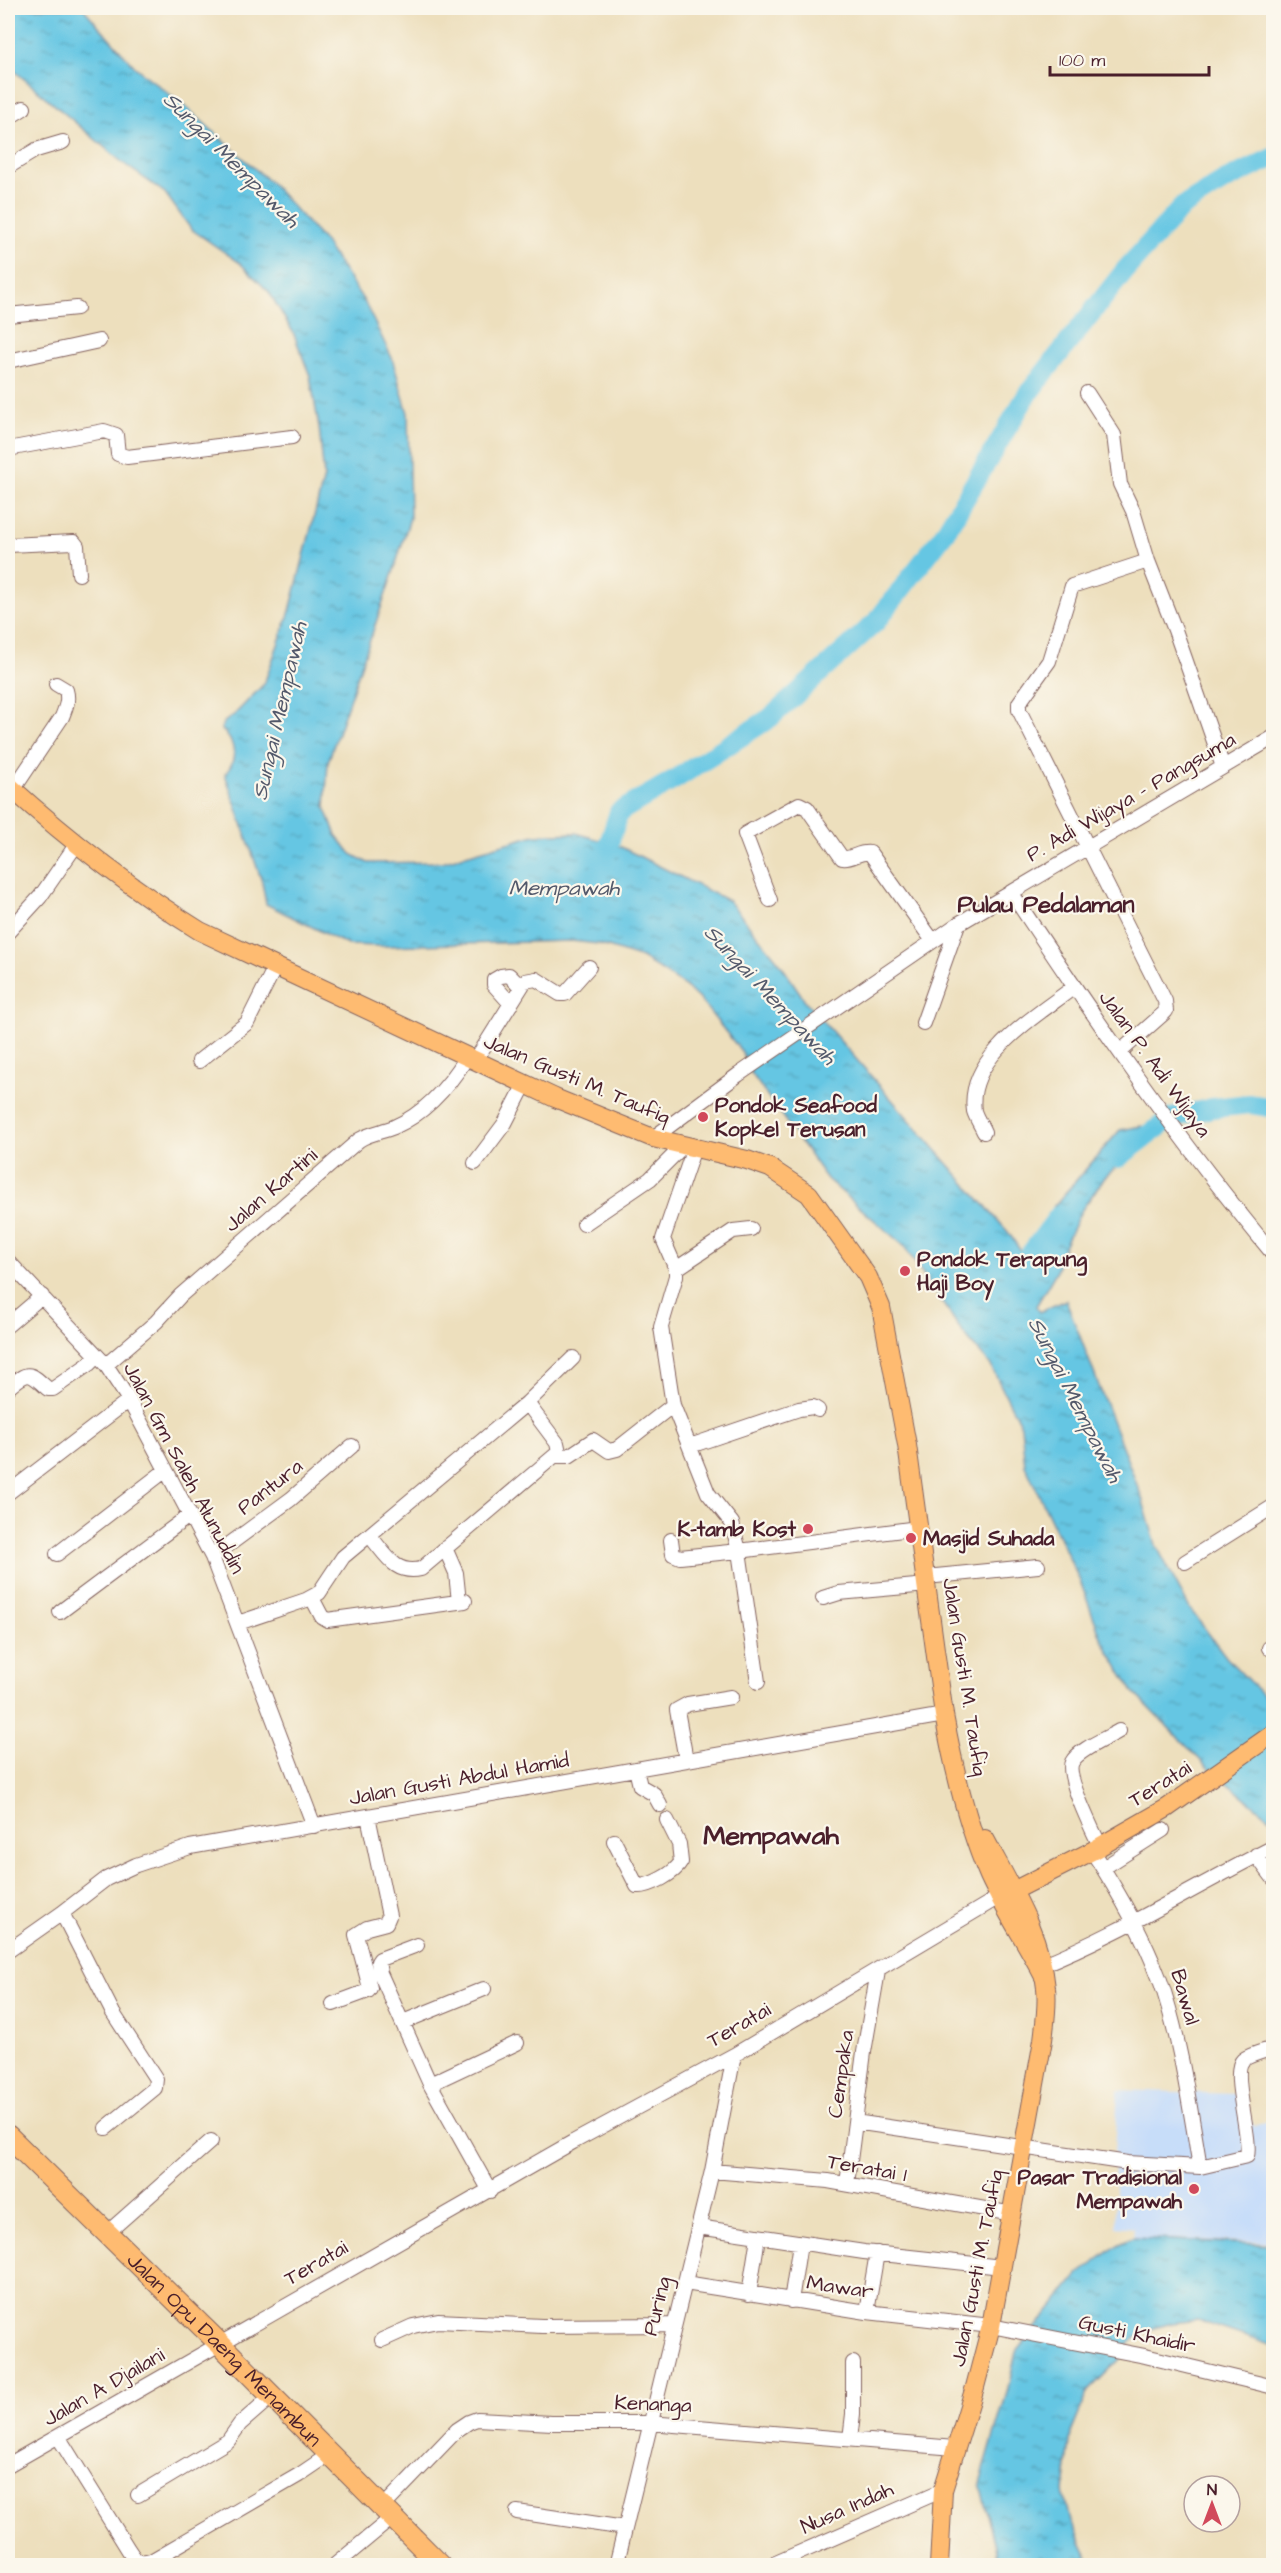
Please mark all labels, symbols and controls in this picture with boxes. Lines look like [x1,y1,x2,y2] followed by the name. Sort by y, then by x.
[1050,39,1209,77] scale bar
[1059,48,1105,73] text: 100 m
[155,85,307,237] water label: Sungai Mempawah
[244,618,317,803] water label: Sungai Mempawah
[1021,725,1242,871] street label: P. Adi Wijaya - Pangsuma
[509,873,620,904] water label: Mempawah
[958,888,1134,922] district label: Pulau Pedalaman
[696,918,844,1073] water label: Sungai Mempawah
[1090,985,1218,1145] street label: Jalan P. Adi Wijaya
[479,1027,675,1132] street label: Jalan Gusti M. Taufiq
[715,1091,877,1145] place label: Pondok Seafood Kopkel Terusan
[696,1110,710,1124] marker: Pondok Seafood Kopkel Terusan
[218,1141,324,1239] street label: Jalan Kartini
[917,1245,1087,1301] place label: Pondok Terapung Haji Boy
[898,1264,912,1278] marker: Pondok Terapung Haji Boy
[1019,1312,1131,1489] water label: Sungai Mempawah
[116,1357,252,1579] street label: Jalan Gm Saleh Alunuddin
[231,1452,309,1522] street label: Pantura
[677,1515,797,1544] place label: K-tamb Kost
[801,1522,815,1536] marker: K-tamb Kost
[923,1524,1055,1554] place label: Masjid Suhada
[904,1531,918,1545] marker: Masjid Suhada
[935,1576,995,1778] street label: Jalan Gusti M. Taufiq
[347,1745,571,1813] street label: Jalan Gusti Abdul Hamid
[1123,1753,1197,1815] street label: Teratai
[703,1817,839,1855] district label: Mempawah
[1163,1966,1207,2028] street label: Bawal
[702,1995,776,2055] street label: Teratai
[820,2028,863,2120] street label: Cempaka
[825,2147,909,2189] street label: Teratai 1
[1017,2163,1183,2217] place label: Pasar Tradisional Mempawah
[944,2167,1010,2369] street label: Jalan Gusti M. Taufiq
[1187,2182,1201,2196] marker: Pasar Tradisional Mempawah
[279,2233,353,2293] street label: Teratai
[121,2246,328,2453] street label: Jalan Opu Daeng Menambun
[805,2268,876,2306] street label: Mawar
[636,2273,680,2339] street label: Puring
[1076,2308,1198,2361] street label: Gusti Khaidir
[38,2341,170,2433] street label: Jalan A Djailani
[614,2388,692,2422] street label: Kenanga
[796,2474,899,2541] street label: Nusa Indah
[1182,2474,1242,2534] north arrow
[1207,2479,1217,2501] text: N

